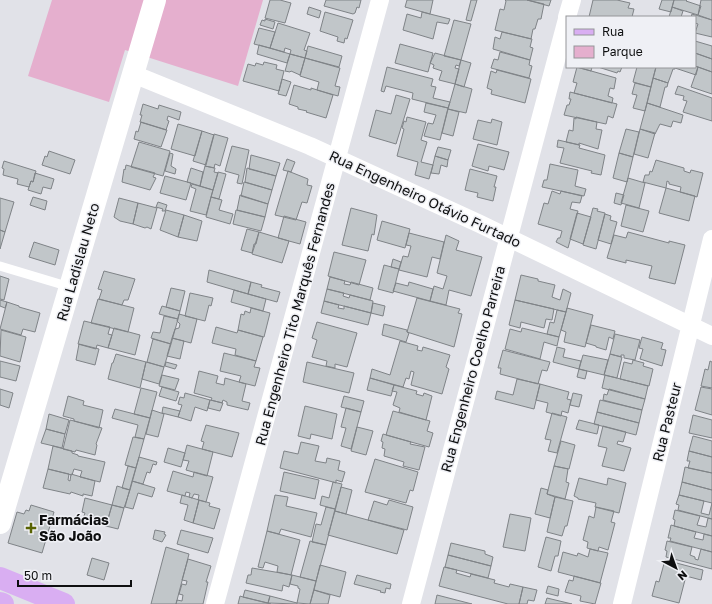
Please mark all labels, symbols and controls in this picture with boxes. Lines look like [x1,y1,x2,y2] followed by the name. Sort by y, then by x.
[566,16,696,68] legend
[602,24,624,39] text: Rua
[602,44,643,59] text: Parque
[327,147,524,251] street label: Rua Engenheiro Otávio Furtado
[251,180,338,447] street label: Rua Engenheiro Tito Marquês Fernandes
[53,201,103,323] street label: Rua Ladislau Neto
[437,264,508,474] street label: Rua Engenheiro Coelho Parreira
[648,380,685,463] street label: Rua Pasteur
[39,511,109,544] place label: Farmácias São João
[26,523,36,533] marker: Farmácias São João
[656,548,696,588] north arrow
[18,562,131,588] scale bar
[24,568,52,583] text: 50 m
[675,568,690,584] text: N

